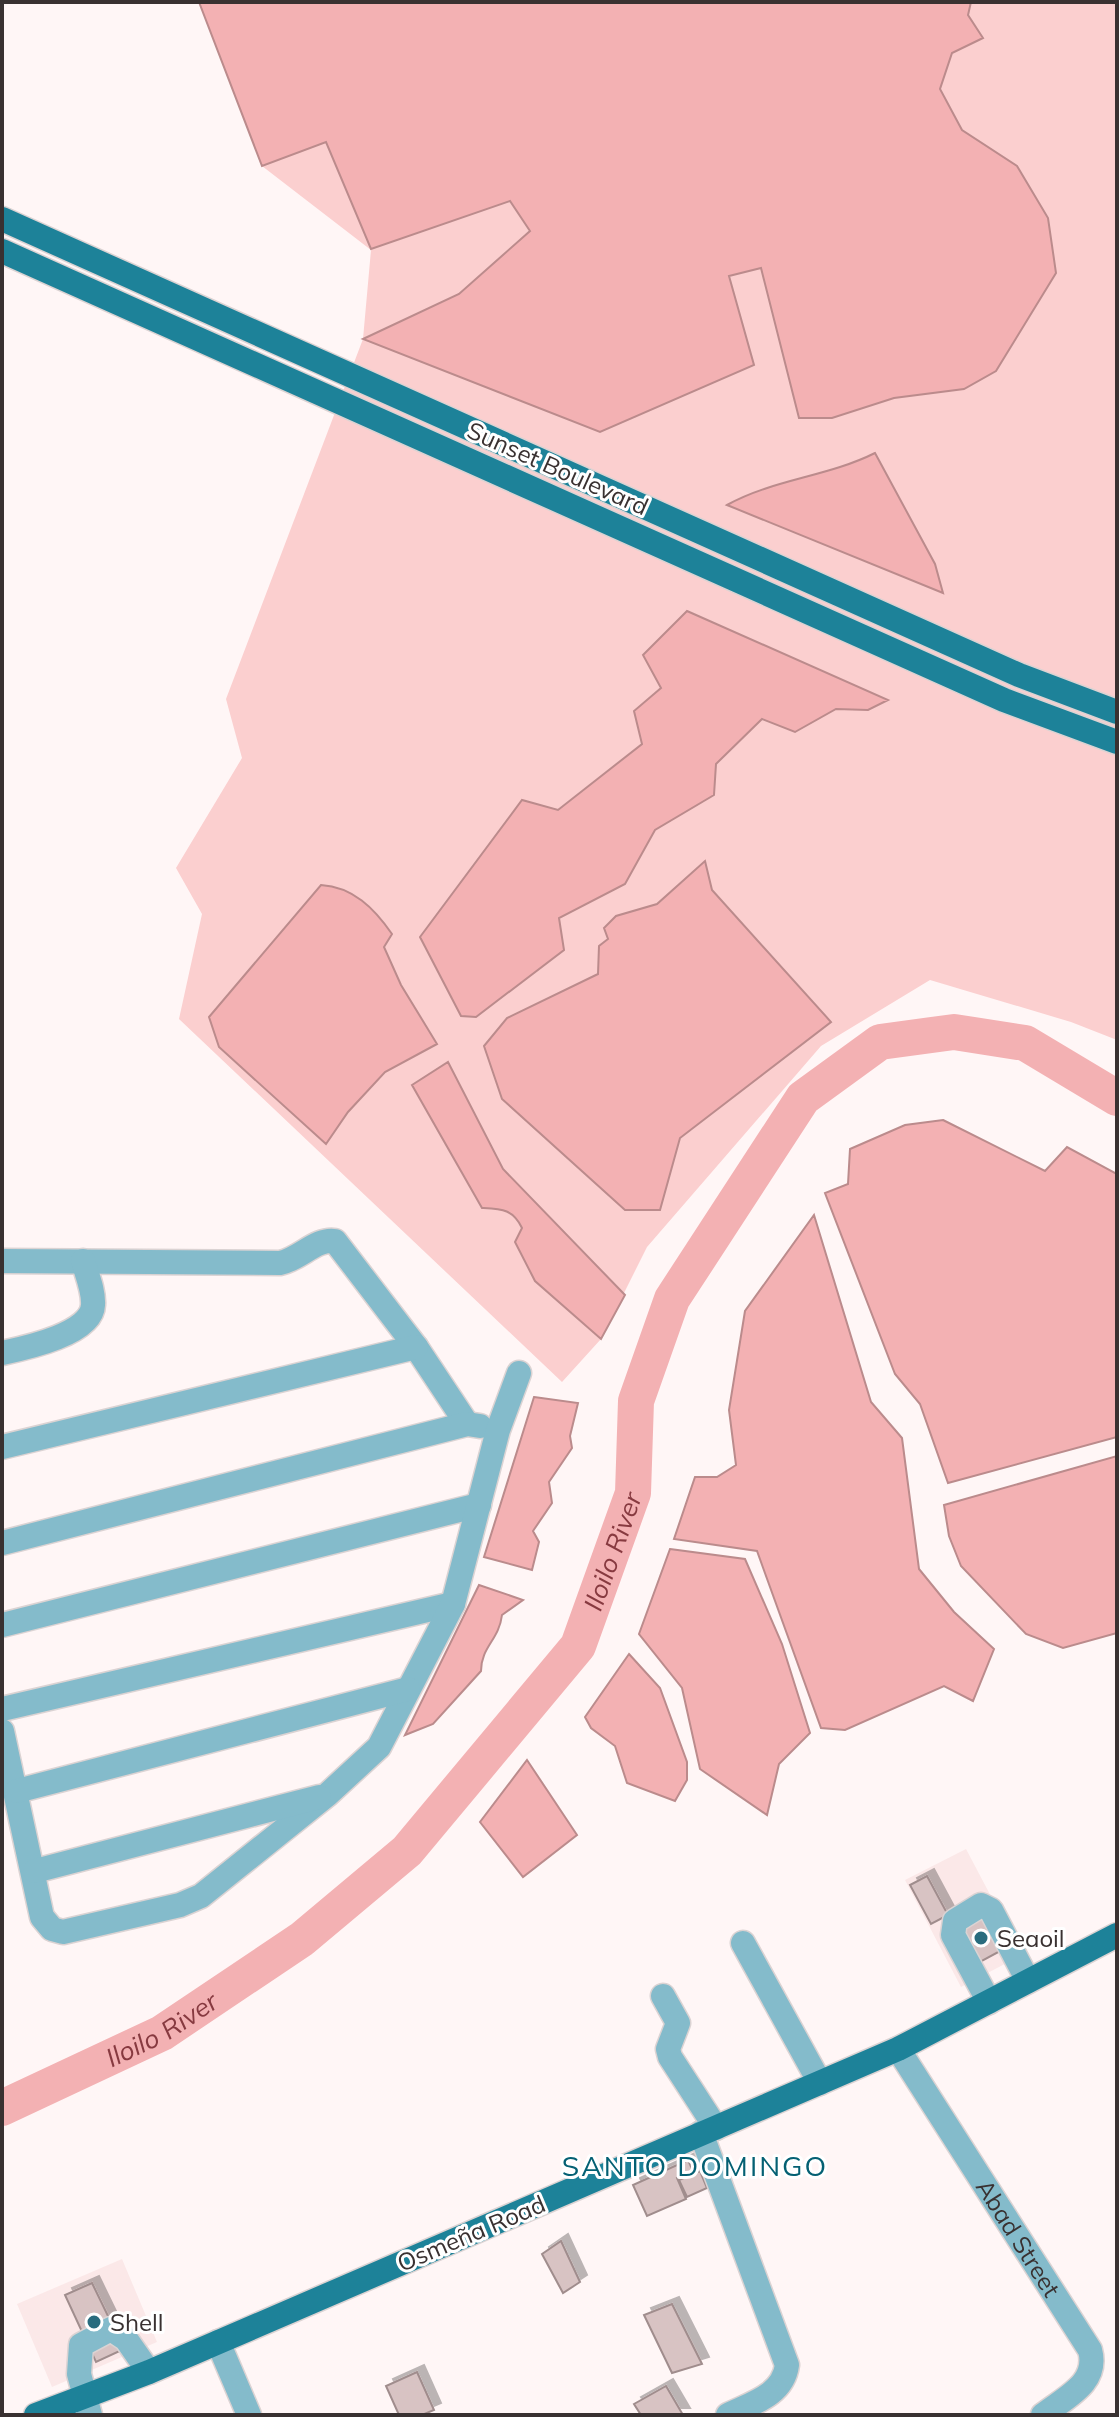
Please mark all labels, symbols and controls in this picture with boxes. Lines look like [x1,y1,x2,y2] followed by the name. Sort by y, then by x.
[463,415,653,521] street label: Sunset Boulevard
[576,1486,649,1615] water label: Iloilo River
[997,1923,1065,1953] place label: Seaoil
[972,1929,990,1947] marker: Seaoil
[100,1983,225,2074] water label: Iloilo River
[562,2148,828,2183] district label: SANTO DOMINGO
[970,2173,1067,2302] street label: Abad Street
[392,2188,550,2278] street label: Osmeña Road
[110,2307,164,2337] place label: Shell
[85,2313,103,2331] marker: Shell

